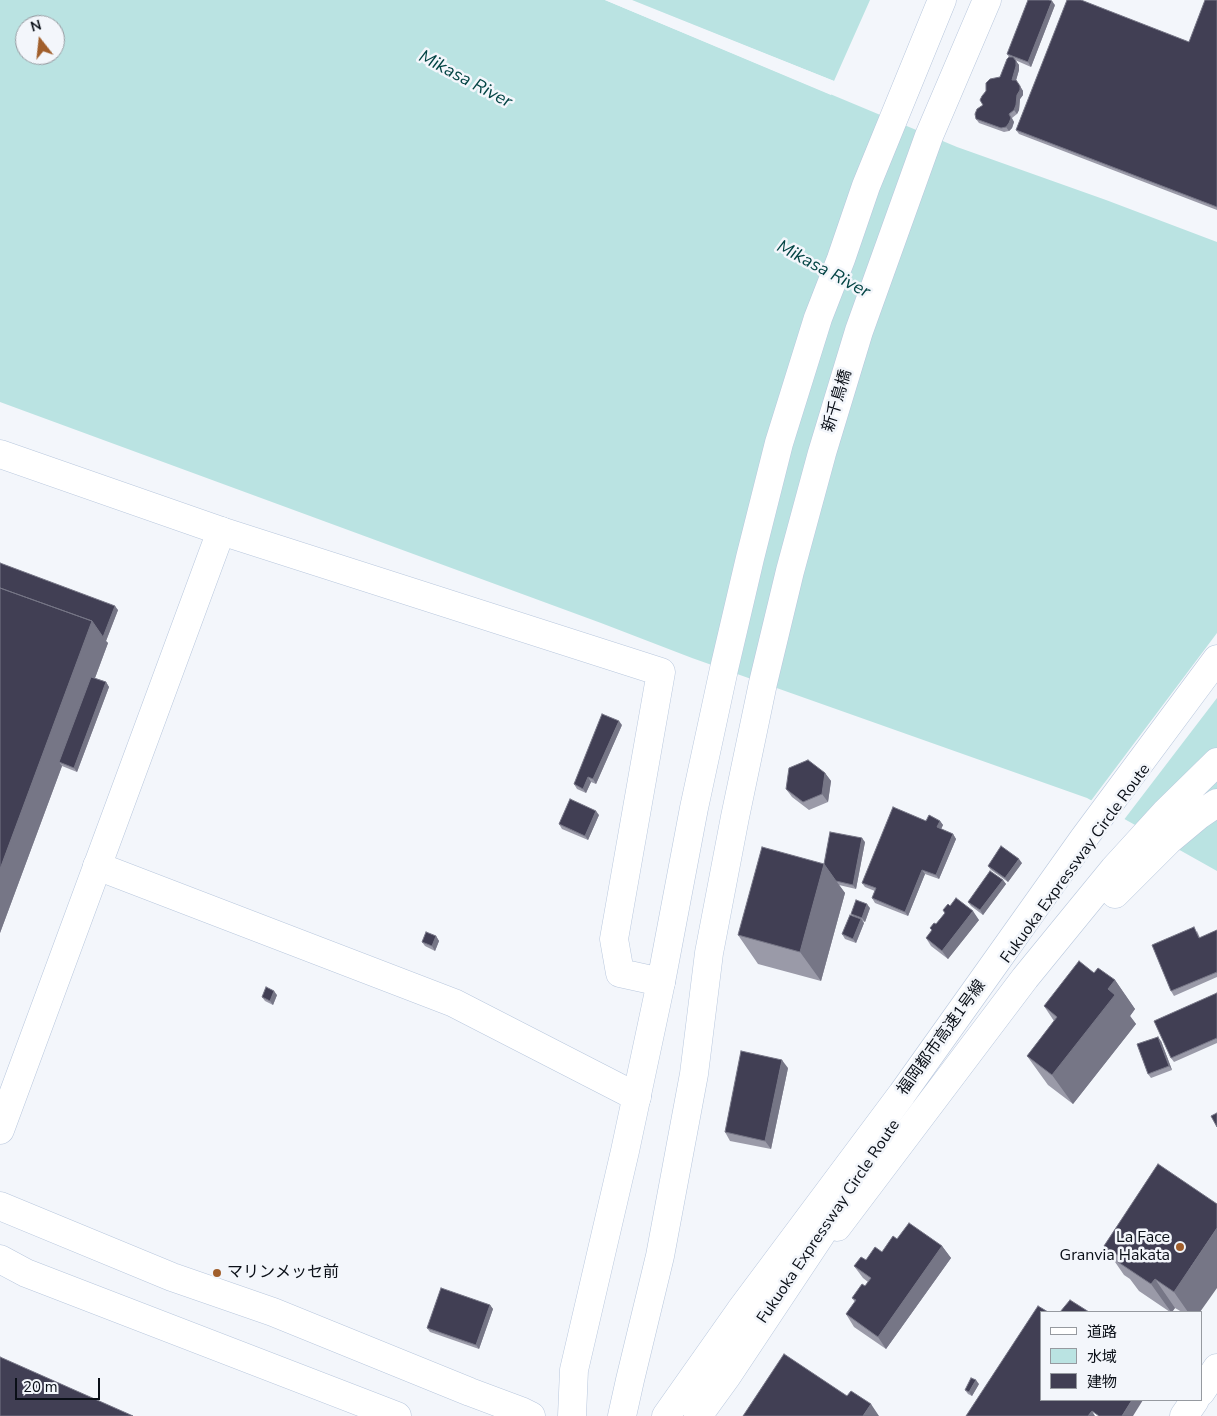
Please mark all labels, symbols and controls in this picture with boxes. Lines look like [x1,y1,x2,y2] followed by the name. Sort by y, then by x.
[15,15,65,65] north arrow
[28,15,44,37] text: N
[415,46,515,114] water label: Mikasa River
[773,236,873,304] water label: Mikasa River
[819,368,857,434] street label: 新千鳥橋
[997,761,1155,967] street label: Fukuoka Expressway Circle Route
[894,977,990,1099] street label: 福岡都市高速1号線
[753,1116,905,1328] street label: Fukuoka Expressway Circle Route
[1060,1228,1170,1266] place label: La Face Granvia Hakata
[1174,1241,1186,1253] marker: La Face Granvia Hakata
[227,1263,339,1283] place label: マリンメッセ前
[211,1267,223,1279] marker: マリンメッセ前
[1040,1311,1202,1401] legend
[1087,1322,1117,1342] text: 道路
[1087,1347,1117,1367] text: 水域
[18,1368,102,1400] scale bar
[1087,1372,1117,1392] text: 建物
[23,1377,58,1397] text: 20 m

